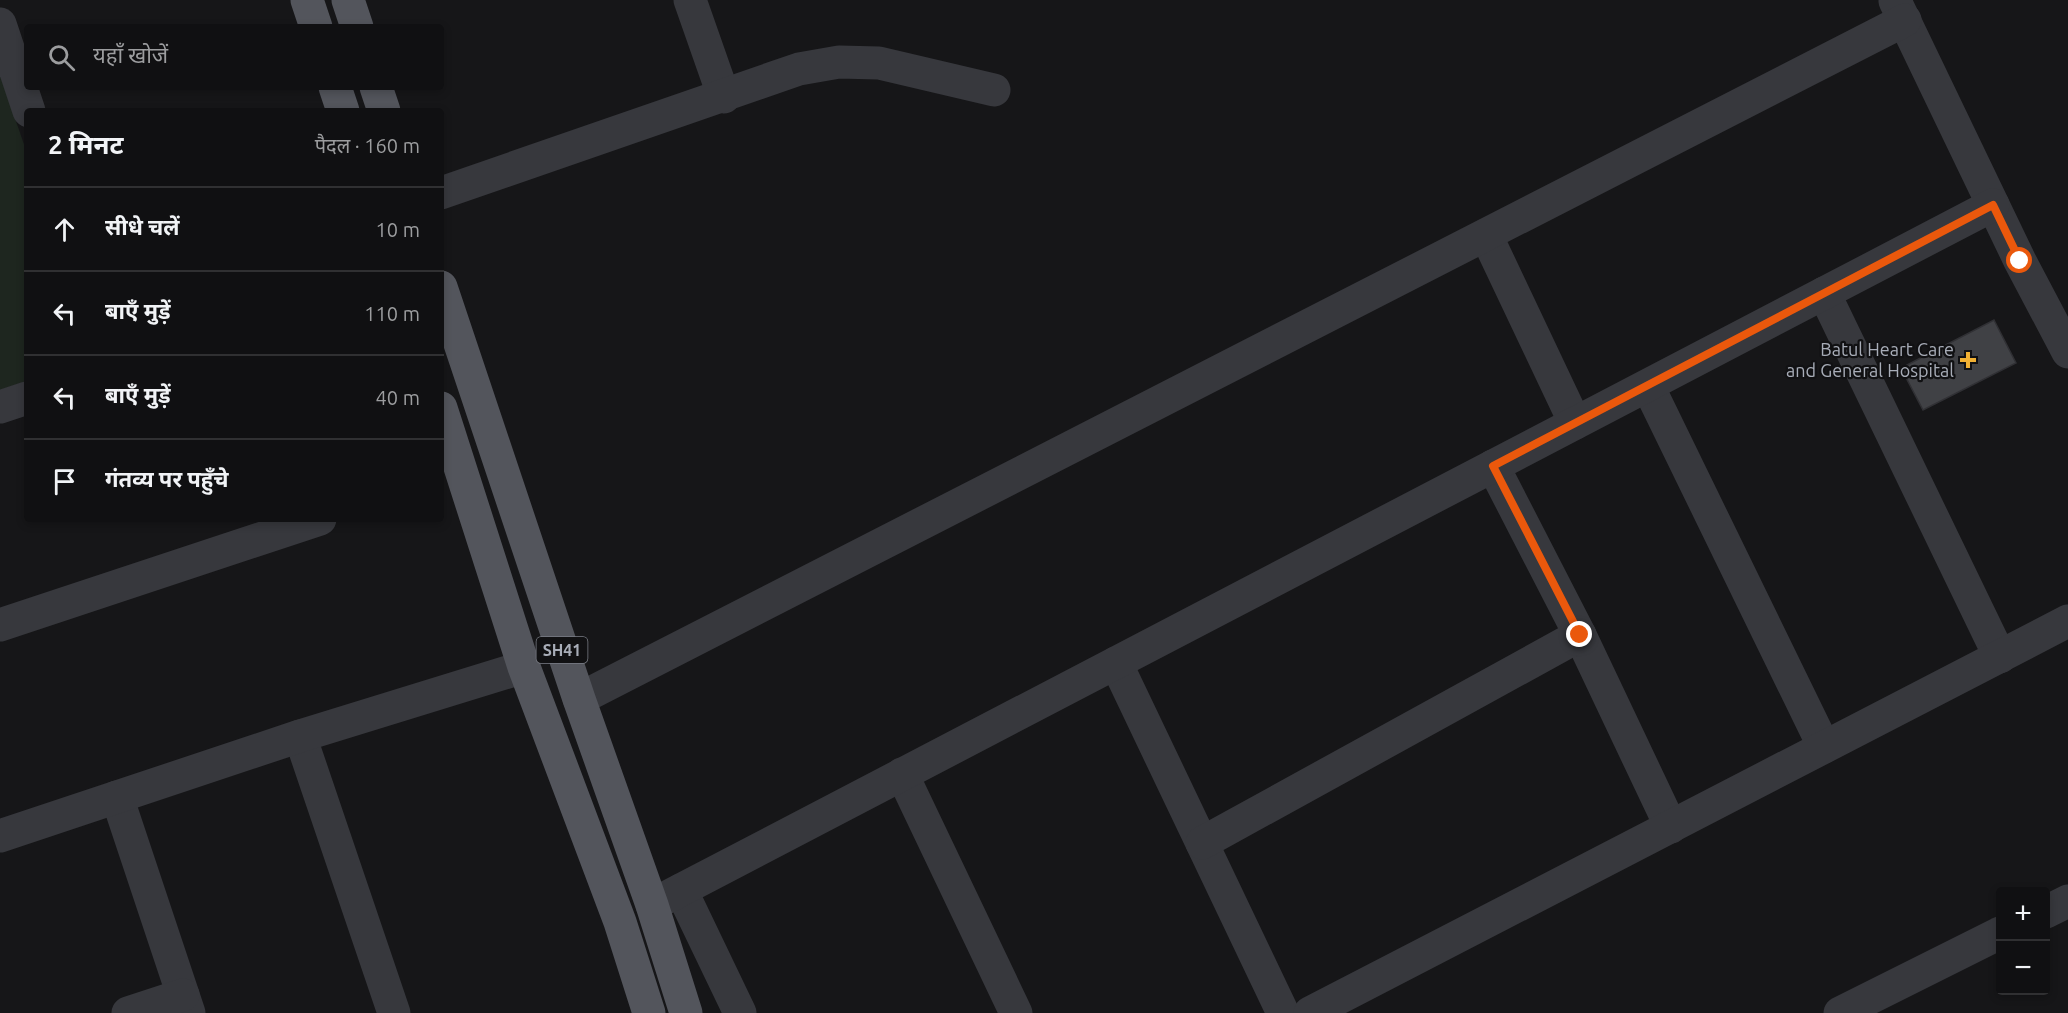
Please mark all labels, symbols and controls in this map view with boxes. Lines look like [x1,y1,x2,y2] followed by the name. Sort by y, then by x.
[24,24,444,90] search box
[45,41,78,74] icon: search
[93,42,168,67] text: यहाँ खोजें
[48,130,123,159] text: 2 मिनट
[315,134,420,157] text: पैदल · 160 m
[48,213,81,246] icon: ahead
[105,214,180,239] text: सीधे चलें
[376,218,420,241] text: 10 m
[2006,247,2032,273] route start
[48,297,81,330] icon: left
[105,298,171,323] text: बाएँ मुड़ें
[364,302,420,325] text: 110 m
[1786,339,1954,380] place label: Batul Heart Care and General Hospital
[1959,351,1977,369] marker: Batul Heart Care and General Hospital
[48,381,81,414] icon: left
[105,382,171,407] text: बाएँ मुड़ें
[376,386,420,409] text: 40 m
[48,465,81,498] icon: arrive
[105,466,229,491] text: गंतव्य पर पहुँचे
[1566,621,1592,647] route end
[536,637,588,663] road number: SH41
[1996,887,2050,995] map controls
[1996,887,2050,941] button: +
[1996,941,2050,995] button: −

